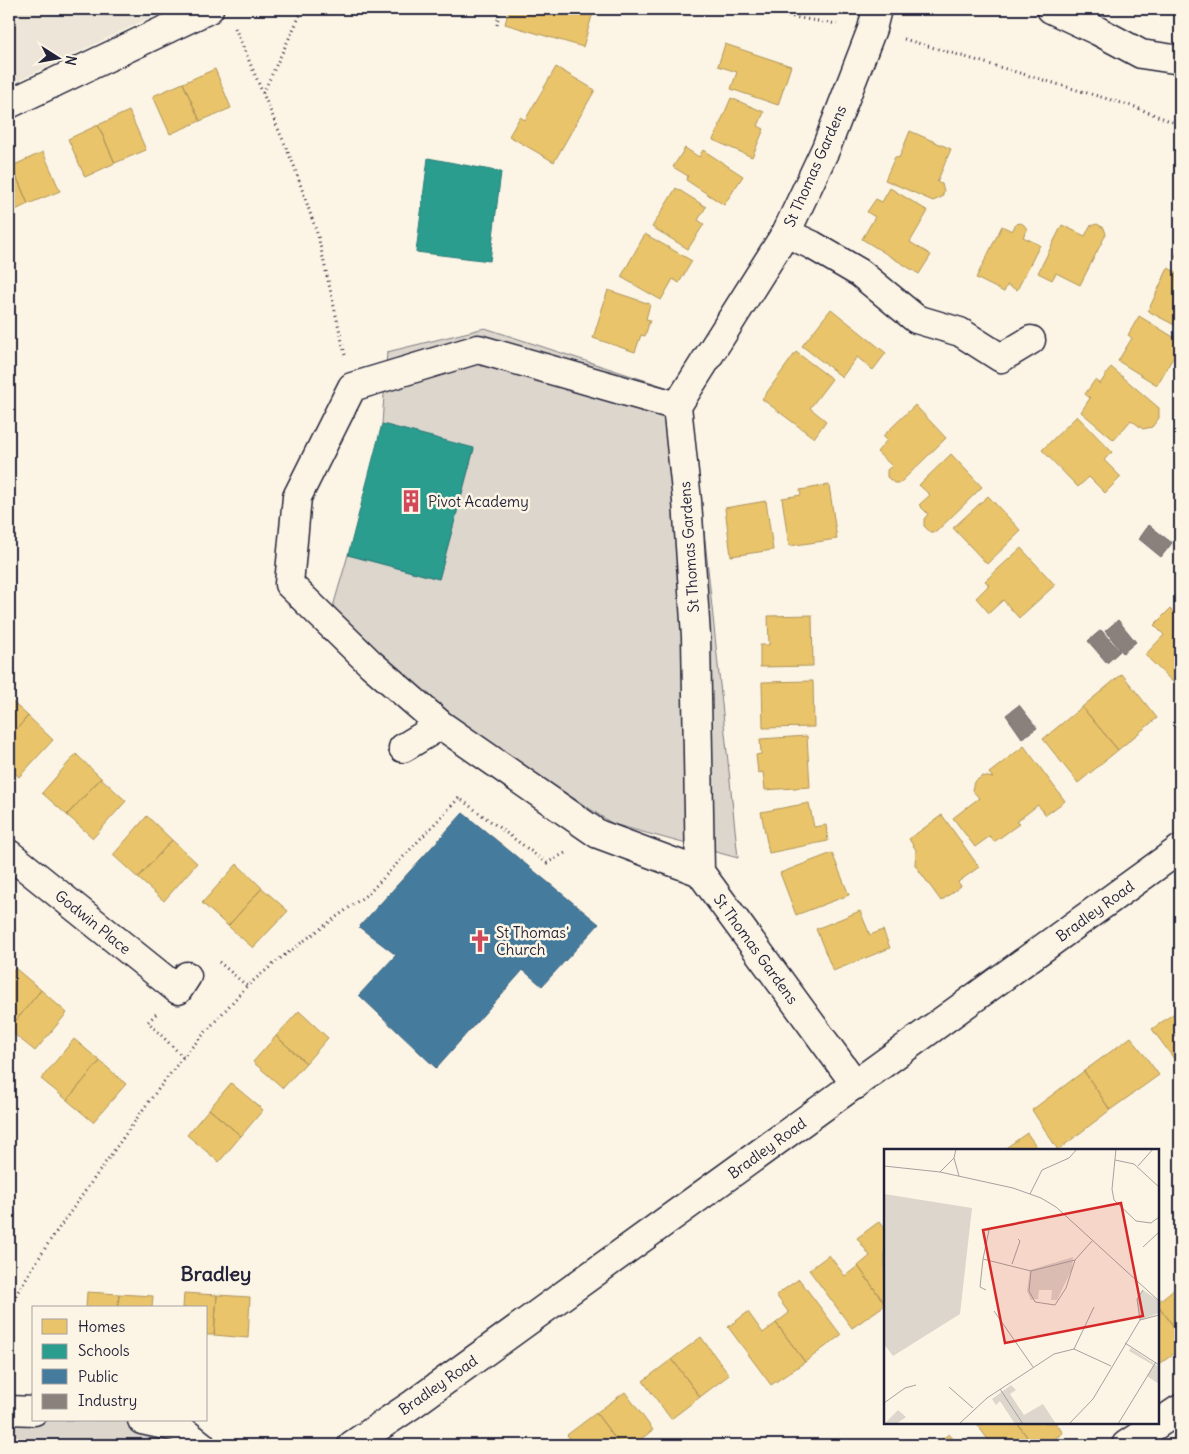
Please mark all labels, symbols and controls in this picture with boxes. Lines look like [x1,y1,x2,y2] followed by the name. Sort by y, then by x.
[32,32,82,82] north arrow
[61,54,81,67] text: N
[780,102,850,230] street label: St Thomas Gardens
[675,481,703,613] street label: St Thomas Gardens
[398,488,424,514] building icon: Pivot Academy
[428,492,529,511] place label: Pivot Academy
[1052,876,1138,946] street label: Bradley Road
[51,886,135,958] street label: Godwin Place
[710,890,802,1008] street label: St Thomas Gardens
[496,923,569,959] place label: St Thomas' Church
[467,928,493,954] church icon: St Thomas' Church
[724,1113,810,1183] street label: Bradley Road
[884,1149,1159,1424] inset map
[181,1261,251,1286] district label: Bradley
[32,1306,208,1422] legend
[78,1317,125,1336] text: Homes
[78,1341,130,1360] text: Schools
[395,1351,481,1419] street label: Bradley Road
[78,1367,119,1386] text: Public
[78,1391,137,1410] text: Industry

